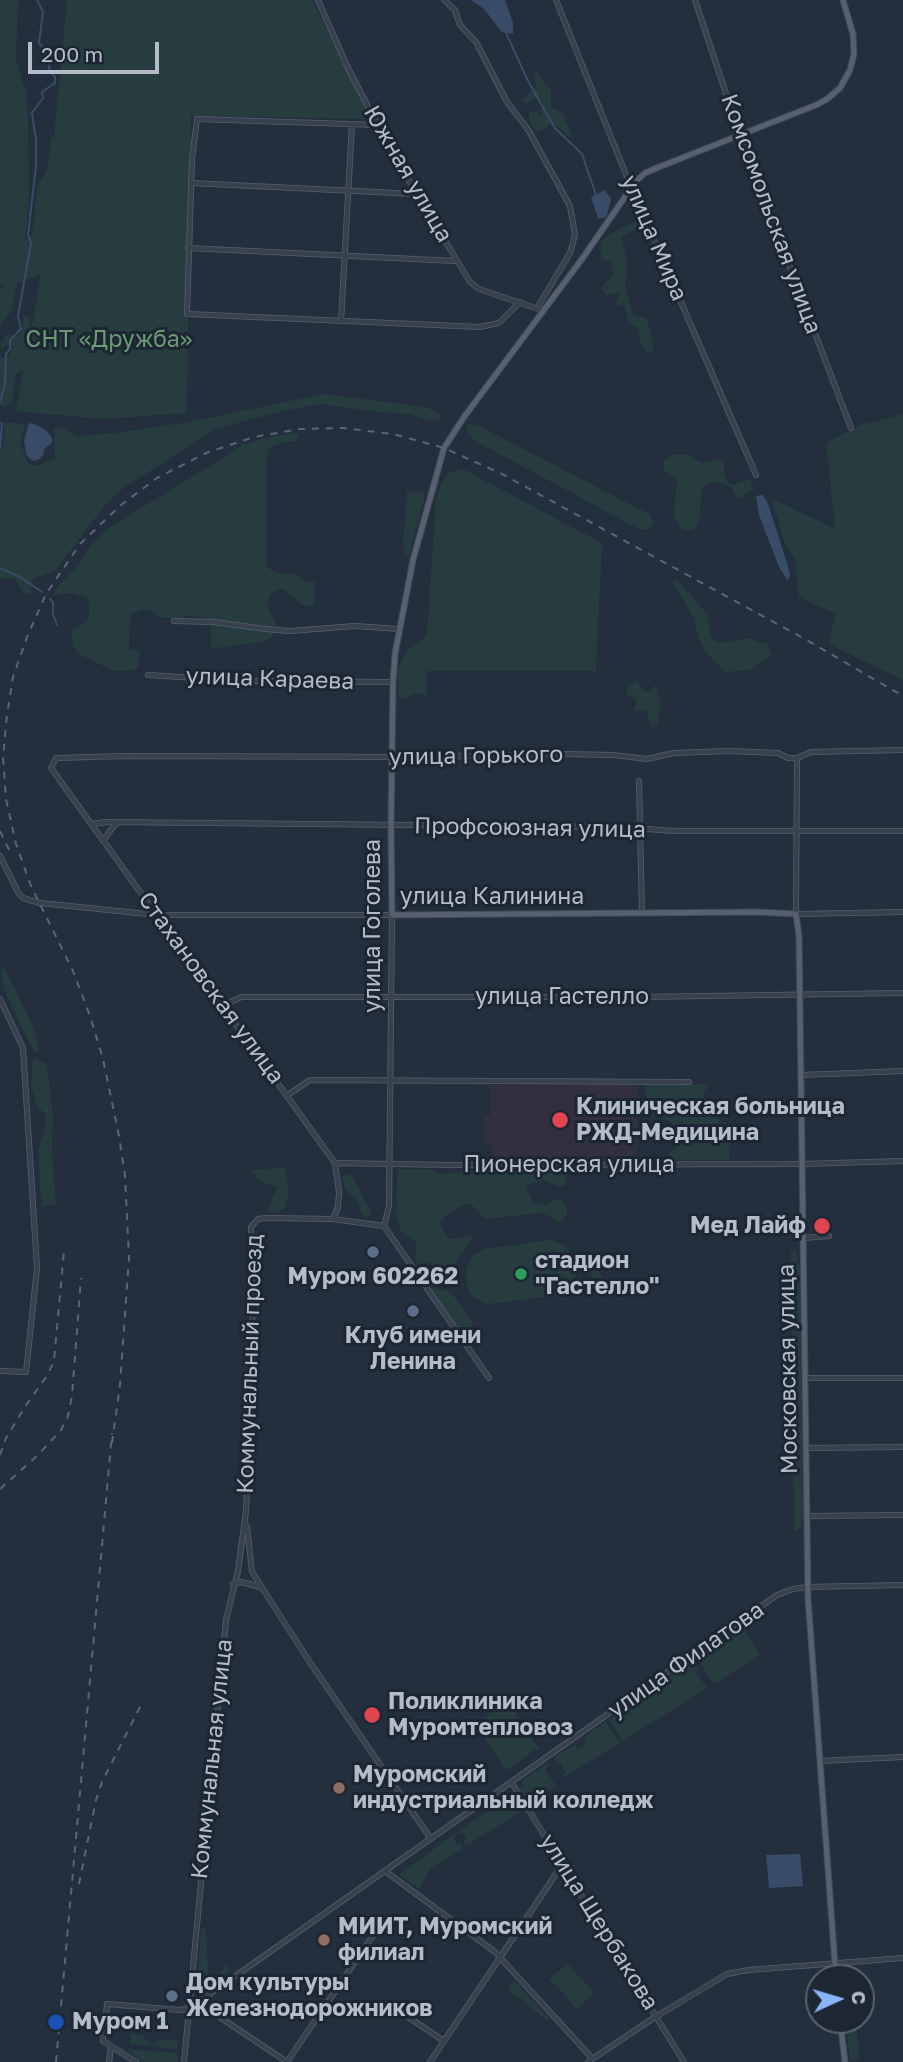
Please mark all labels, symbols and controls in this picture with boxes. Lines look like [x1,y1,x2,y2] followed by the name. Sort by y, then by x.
[32,28,163,72] scale bar
[41,41,103,67] text: 200 m
[715,90,827,338] street label: Комсомольская улица
[358,101,458,247] street label: Южная улица
[615,171,693,305] street label: улица Мира
[26,326,192,354] park label: СНТ «Дружба»
[185,662,355,696] street label: улица Караева
[389,741,563,771] street label: улица Горького
[414,812,646,844] street label: Профсоюзная улица
[359,839,387,1013] street label: улица Гоголева
[400,883,584,911] street label: улица Калинина
[132,887,290,1089] street label: Стахановская улица
[475,983,649,1011] street label: улица Гастелло
[576,1093,845,1147] place label: Клиническая больница РЖД-Медицина
[550,1110,570,1130] marker: Клиническая больница РЖД-Медицина
[463,1151,675,1179] street label: Пионерская улица
[690,1212,806,1240] place label: Мед Лайф
[812,1216,832,1236] marker: Мед Лайф
[232,1234,268,1494] street label: Коммунальный проезд
[365,1244,381,1260] marker: Муром 602262
[535,1247,660,1301] place label: стадион "Гастелло"
[288,1263,458,1291] place label: Муром 602262
[772,1264,804,1474] street label: Московская улица
[513,1266,529,1282] marker: стадион "Гастелло"
[405,1303,421,1319] marker: Клуб имени Ленина
[345,1322,481,1376] place label: Клуб имени Ленина
[603,1596,769,1724] street label: улица Филатова
[186,1638,238,1880] street label: Коммунальная улица
[388,1688,573,1742] place label: Поликлиника Муромтепловоз
[362,1705,382,1725] marker: Поликлиника Муромтепловоз
[353,1761,654,1815] place label: Муромский индустриальный колледж
[331,1780,347,1796] marker: Муромский индустриальный колледж
[534,1829,664,2015] street label: улица Щербакова
[338,1913,553,1967] place label: МИИТ, Муромский филиал
[316,1932,332,1948] marker: МИИТ, Муромский филиал
[805,1964,875,2034] north arrow
[186,1969,433,2023] place label: Дом культуры Железнодорожников
[164,1988,180,2004] marker: Дом культуры Железнодорожников
[848,1990,871,2005] text: С
[72,2008,168,2036] place label: Муром 1
[46,2012,66,2032] marker: Муром 1

